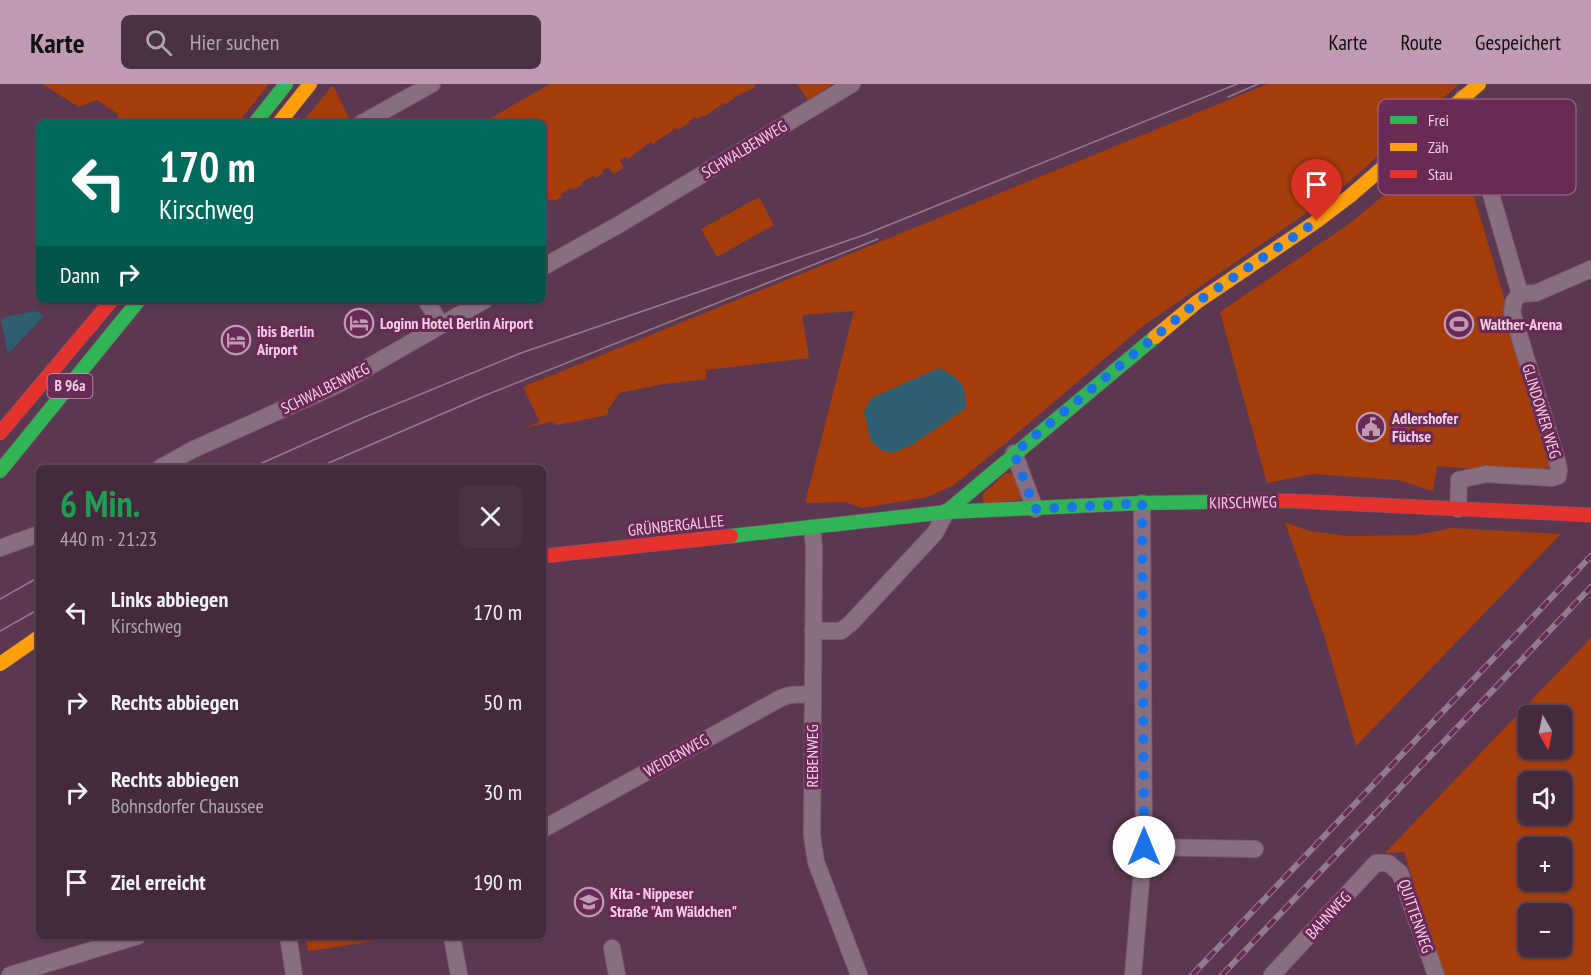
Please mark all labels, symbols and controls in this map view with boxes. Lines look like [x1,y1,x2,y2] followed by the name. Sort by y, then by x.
[121,15,541,69] search box
[30,24,85,61] text: Karte
[142,26,175,59] icon: search
[190,28,279,56] text: Hier suchen
[1329,29,1367,56] text: Karte
[1400,29,1442,56] text: Route
[1475,29,1561,56] text: Gespeichert
[1378,99,1576,195] legend
[1428,110,1449,130] text: Frei
[698,116,790,182] street label: SCHWALBENWEG
[1428,137,1448,157] text: Zäh
[159,139,256,194] text: 170 m
[60,144,138,222] icon: left
[1291,159,1342,221] pin
[1428,164,1453,184] text: Stau
[1300,168,1333,201] icon: arrive
[159,192,254,226] text: Kirschweg
[112,258,145,291] icon: right
[60,261,100,289] text: Dann
[343,307,375,339] hotel icon: Loginn Hotel Berlin Airport
[1443,308,1475,340] sports icon: Walther-Arena
[380,313,534,333] place label: Loginn Hotel Berlin Airport
[1479,314,1563,334] place label: Walther-Arena
[256,321,314,359] place label: ibis Berlin Airport
[220,324,252,356] hotel icon: ibis Berlin Airport
[278,358,373,418] street label: SCHWALBENWEG
[1518,361,1566,461] street label: GLINDOWER WEG
[48,374,92,398] road number: B 96a
[1391,408,1458,446] place label: Adlershofer Füchse
[1355,411,1387,443] public building icon: Adlershofer Füchse
[60,480,140,527] text: 6 Min.
[459,485,522,548] button: close
[1209,491,1277,513] street label: KIRSCHWEG
[627,510,725,540] street label: GRÜNBERGALLEE
[60,526,157,552] text: 440 m · 21:23
[111,585,228,613] text: Links abbiegen
[60,596,93,629] icon: left
[473,598,522,626] text: 170 m
[111,613,182,639] text: Kirschweg
[60,686,93,719] icon: right
[111,688,239,716] text: Rechts abbiegen
[483,688,522,716] text: 50 m
[1518,705,1572,759] north arrow
[1518,705,1572,957] map controls
[802,724,822,788] street label: REBENWEG
[640,729,712,781] street label: WEIDENWEG
[111,765,239,793] text: Rechts abbiegen
[1518,771,1572,825] button: sound
[60,776,93,809] icon: right
[483,778,522,806] text: 30 m
[111,793,264,819] text: Bohnsdorfer Chaussee
[1112,815,1176,879] position arrow
[1518,837,1572,891] button: +
[60,866,93,899] icon: arrive
[111,868,206,896] text: Ziel erreicht
[473,868,522,896] text: 190 m
[1394,877,1438,956] street label: QUITTENWEG
[610,883,737,921] place label: Kita - Nippeser Straße "Am Wäldchen"
[573,886,605,918] school or university icon: Kita - Nippeser Straße "Am Wäldchen"
[1301,887,1355,943] street label: BAHNWEG
[1518,903,1572,957] button: −

